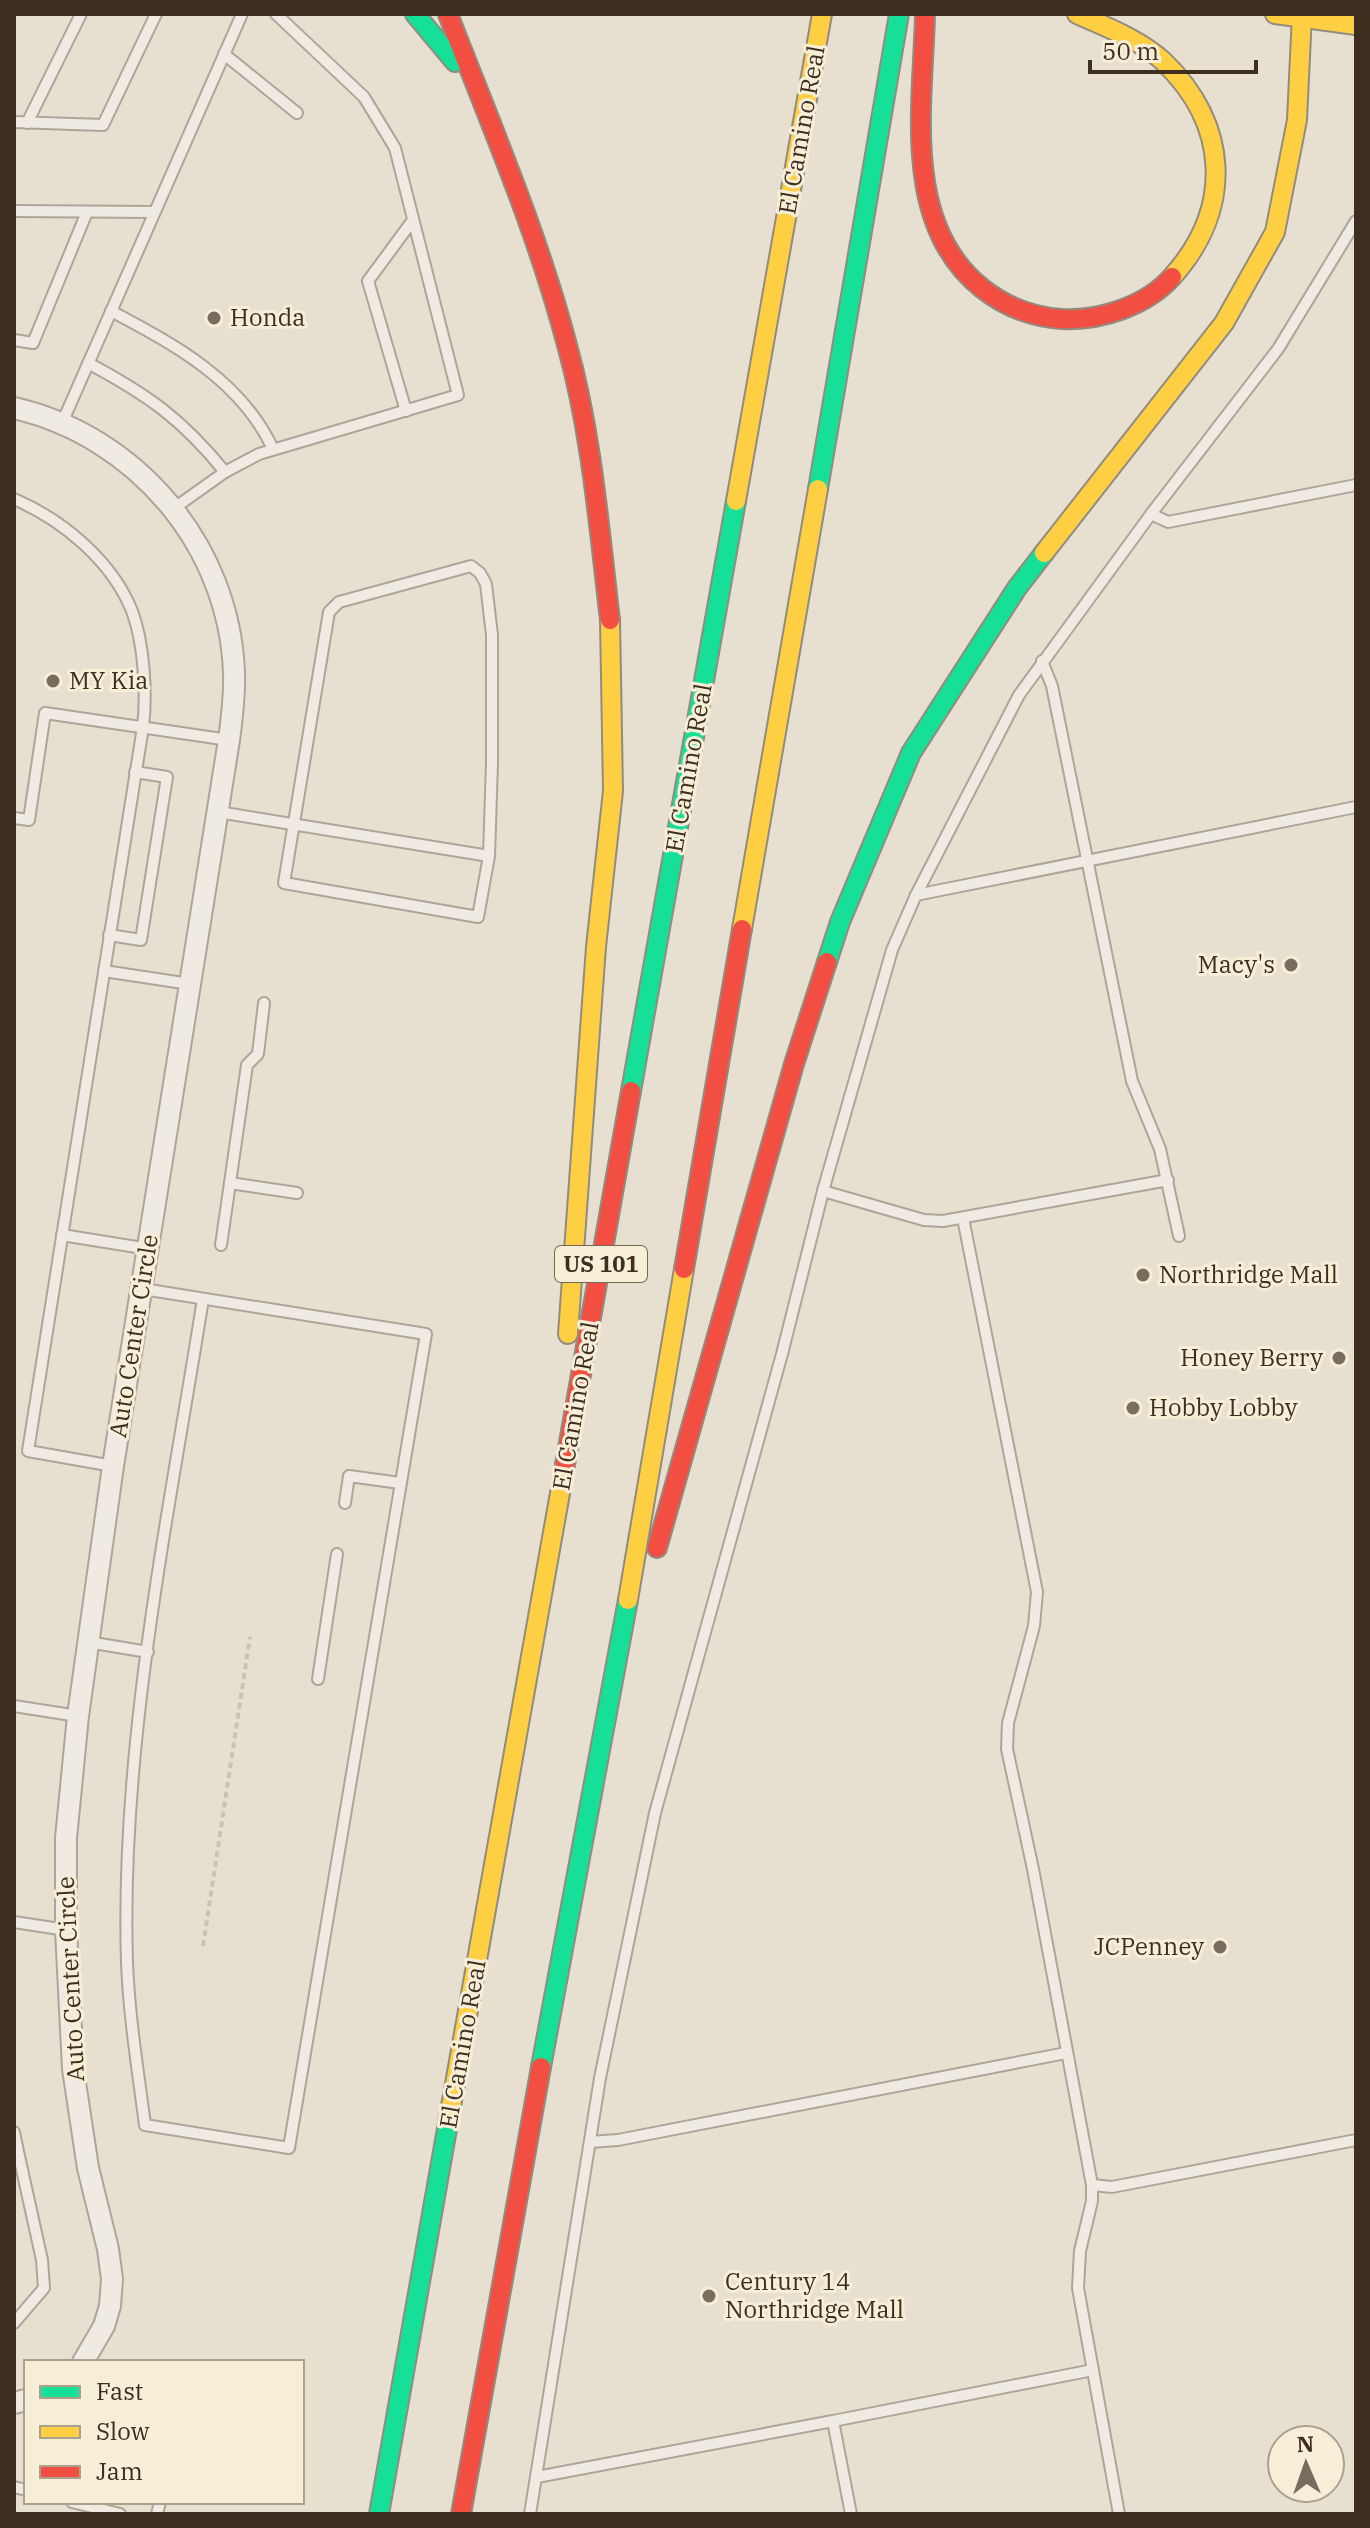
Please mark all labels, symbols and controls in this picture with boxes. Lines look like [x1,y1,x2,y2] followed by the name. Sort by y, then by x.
[1090,24,1256,74] scale bar
[1102,35,1159,67] text: 50 m
[770,43,832,217] street label: El Camino Real
[230,301,305,333] place label: Honda
[205,309,223,327] marker: Honda
[69,664,148,696] place label: MY Kia
[44,672,62,690] marker: MY Kia
[657,681,719,855] street label: El Camino Real
[1198,948,1275,980] place label: Macy's
[1282,956,1300,974] marker: Macy's
[101,1232,165,1440] street label: Auto Center Circle
[555,1246,647,1282] road number: US 101
[1159,1258,1338,1290] place label: Northridge Mall
[1134,1266,1152,1284] marker: Northridge Mall
[544,1319,606,1493] street label: El Camino Real
[1180,1341,1323,1373] place label: Honey Berry
[1330,1349,1348,1367] marker: Honey Berry
[1149,1391,1298,1423] place label: Hobby Lobby
[1124,1399,1142,1417] marker: Hobby Lobby
[49,1875,91,2083] street label: Auto Center Circle
[1094,1930,1204,1962] place label: JCPenney
[1211,1938,1229,1956] marker: JCPenney
[431,1957,493,2131] street label: El Camino Real
[725,2265,904,2325] place label: Century 14 Northridge Mall
[700,2287,718,2305] marker: Century 14 Northridge Mall
[24,2360,304,2504] legend
[96,2375,143,2407] text: Fast
[96,2415,150,2447] text: Slow
[1266,2424,1346,2504] north arrow
[1296,2429,1314,2458] text: N
[96,2455,143,2487] text: Jam

